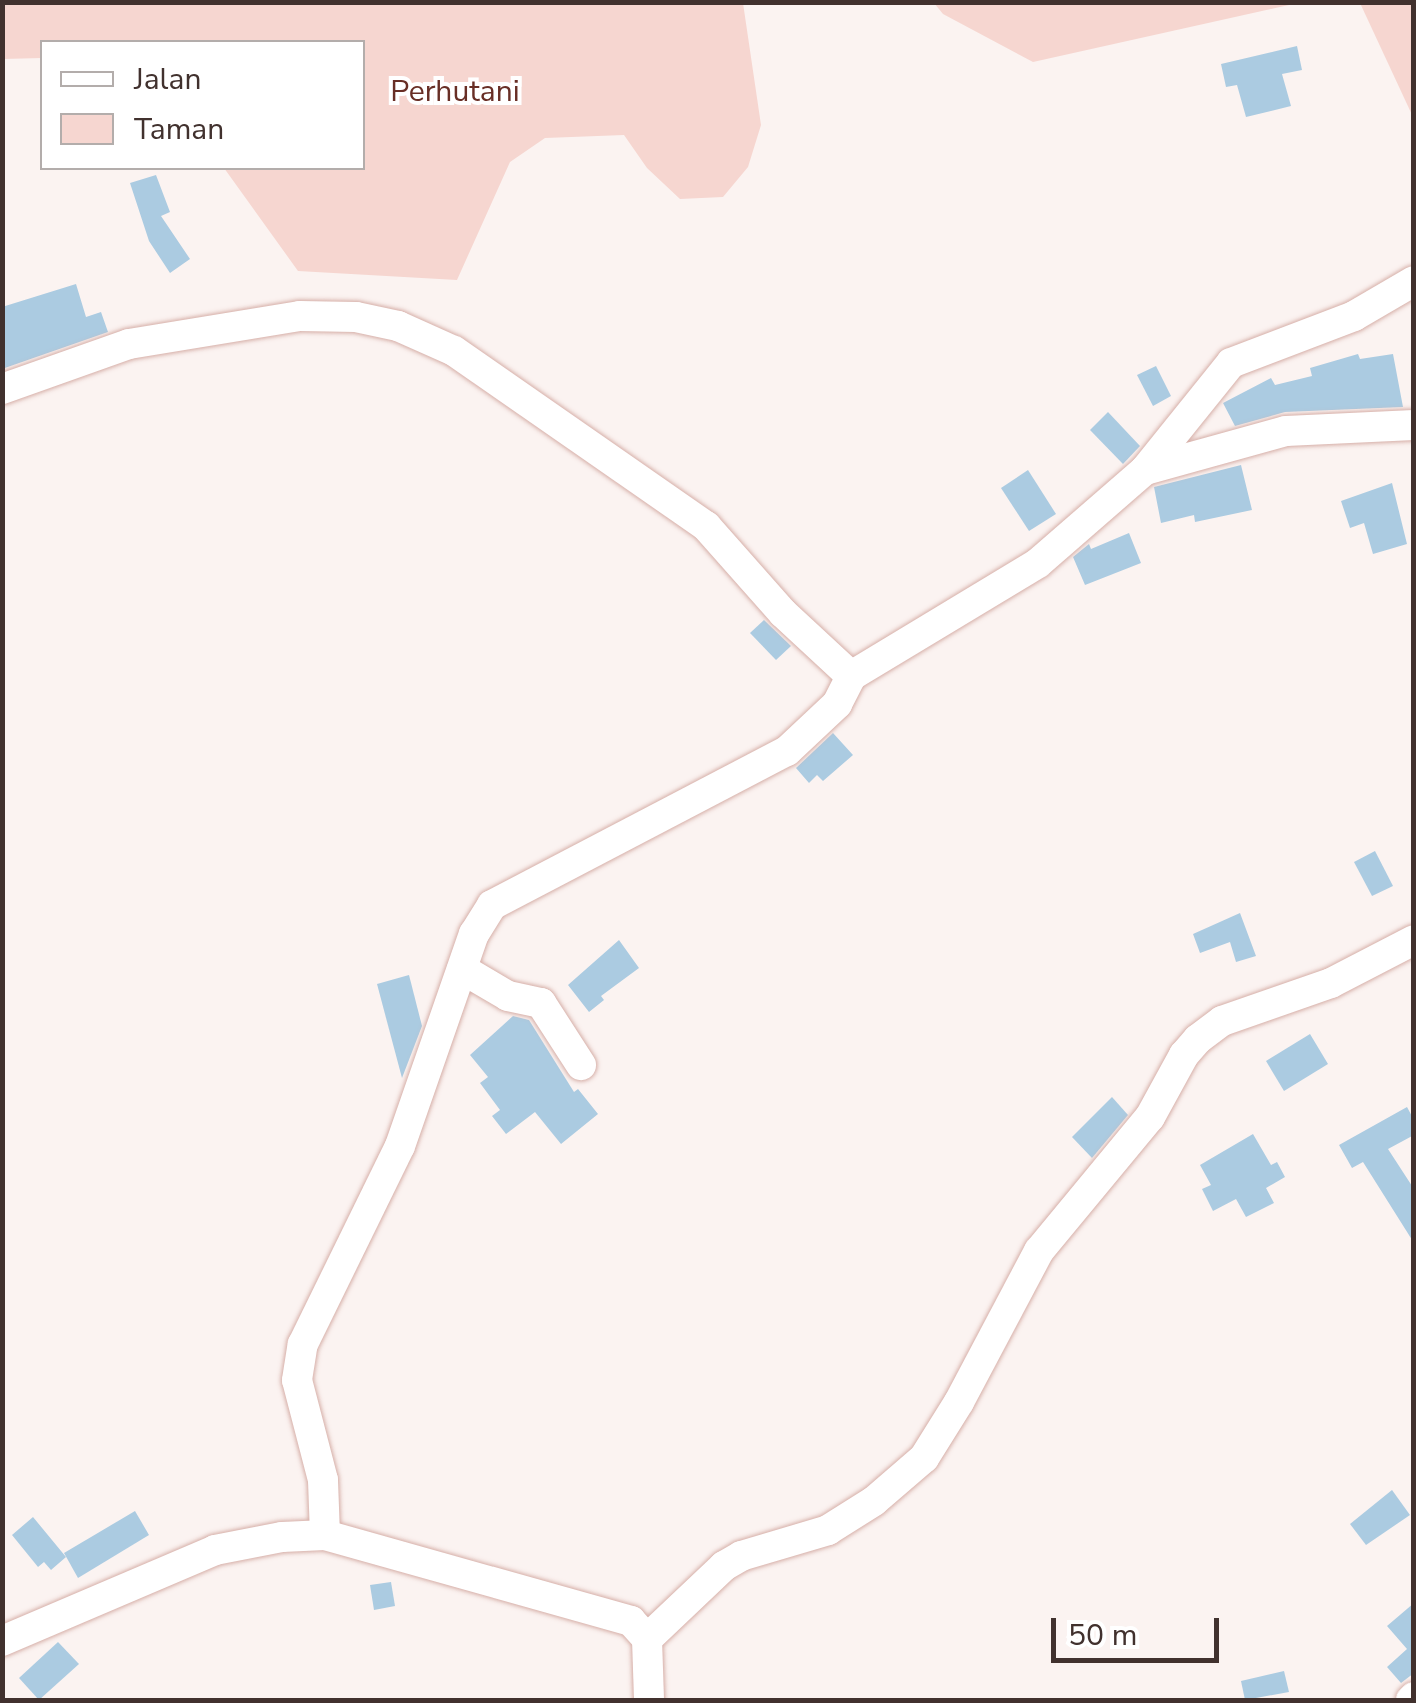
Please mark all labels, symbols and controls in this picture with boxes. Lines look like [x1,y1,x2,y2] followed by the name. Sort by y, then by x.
[40,40,365,170] legend
[134,59,201,100] text: Jalan
[390,74,520,110] park label: Perhutani
[134,109,224,150] text: Taman
[1056,1598,1224,1660] scale bar
[1068,1615,1137,1656] text: 50 m

